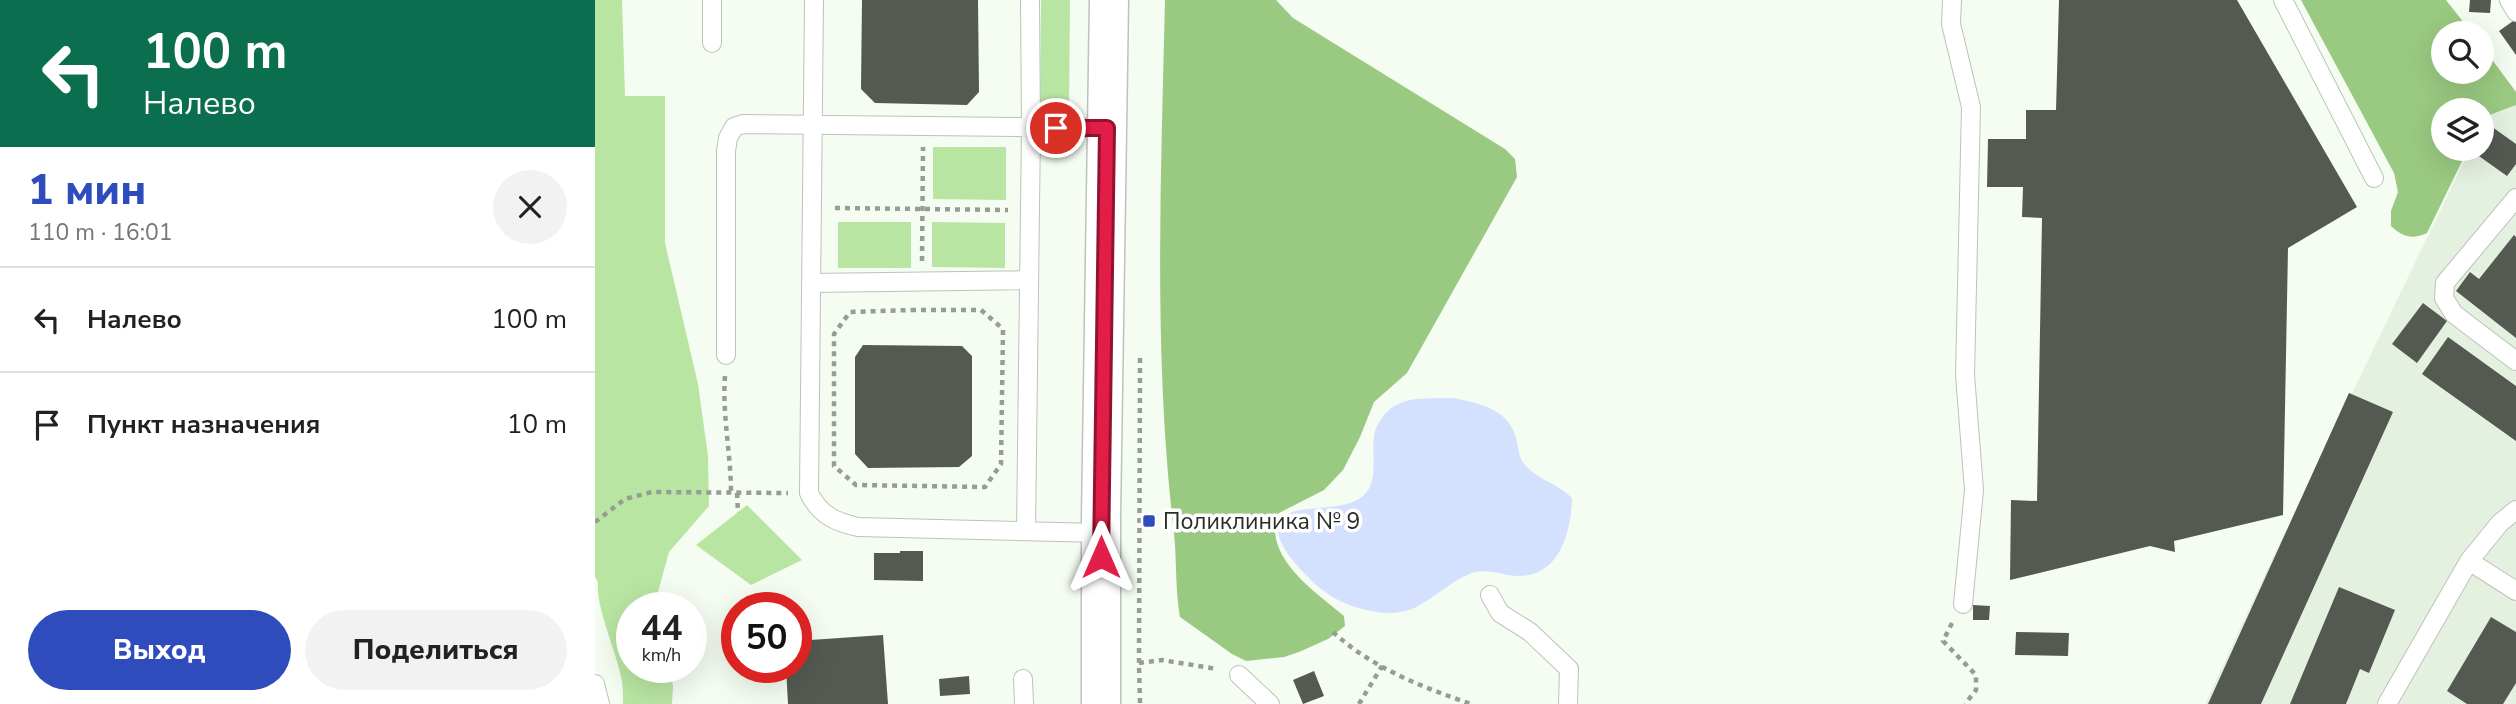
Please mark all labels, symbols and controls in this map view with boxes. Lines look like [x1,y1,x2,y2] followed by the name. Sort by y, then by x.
[143,18,287,85] text: 100 m
[2431,21,2494,161] map controls
[2431,21,2494,84] button: search
[28,28,119,119] icon: left
[143,82,256,125] text: Налево
[1026,98,1086,158] pin
[2431,98,2494,161] button: layers
[1037,109,1075,147] icon: arrive
[28,162,146,219] text: 1 мин
[493,170,567,244] button: close
[28,217,173,248] text: 110 m · 16:01
[28,301,66,339] icon: left
[87,302,182,337] text: Налево
[491,302,567,337] text: 100 m
[28,406,66,444] icon: arrive
[87,407,320,442] text: Пункт назначения
[507,407,567,442] text: 10 m
[1163,506,1360,537] place label: Поликлиника № 9
[1141,513,1157,529] marker: Поликлиника № 9
[1064,520,1138,594] position arrow
[721,592,812,683] speed limit sign: 50
[640,605,683,652] text: 44
[28,610,291,690] button: Выход
[305,610,567,690] button: Поделиться
[642,643,681,667] text: km/h

